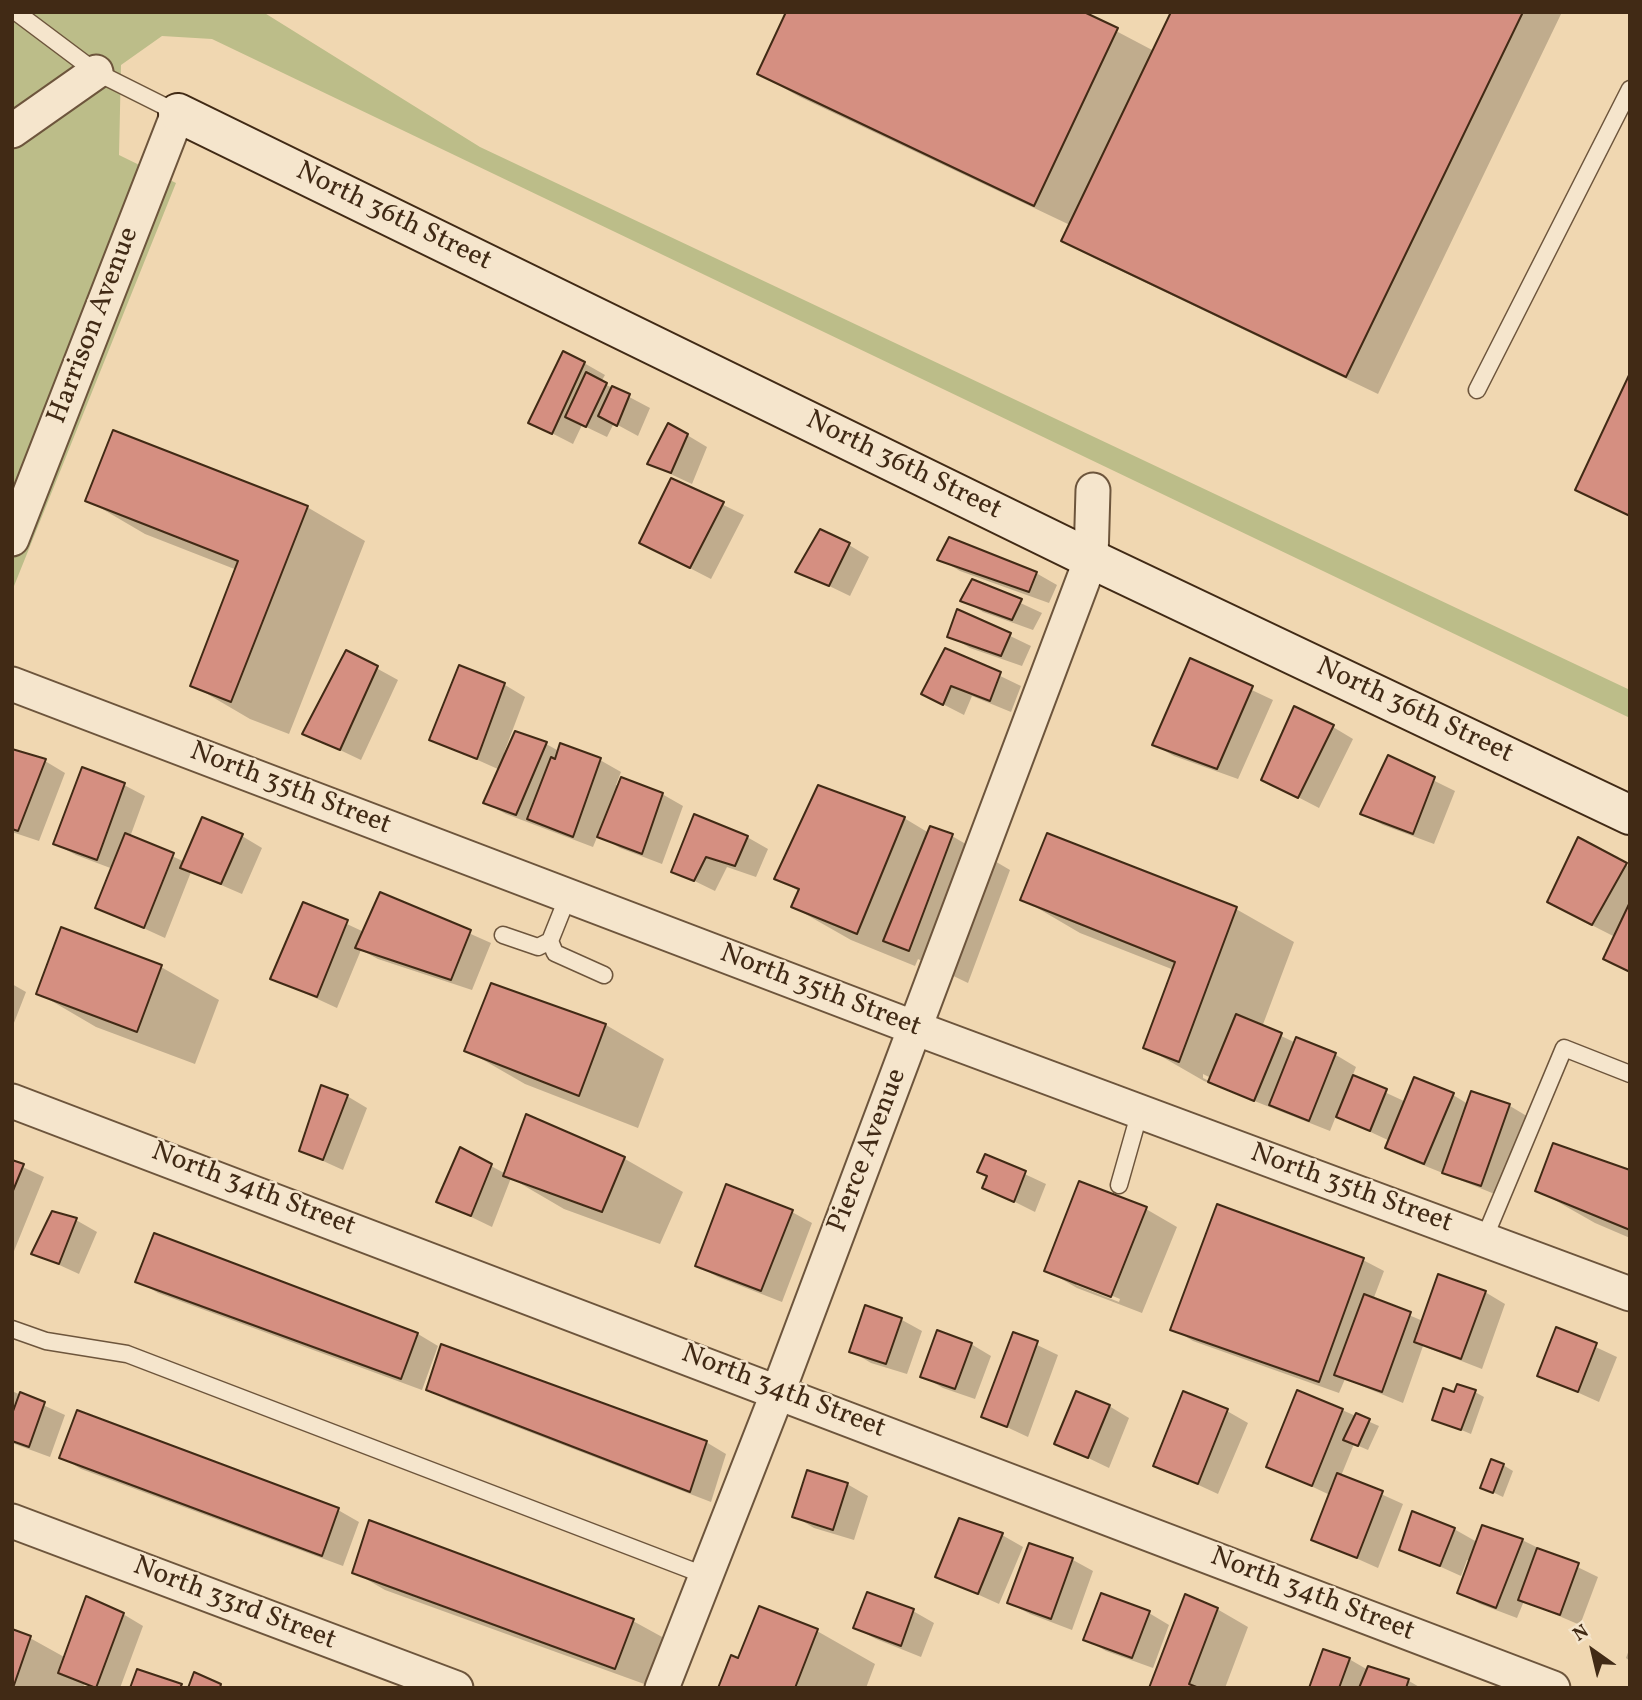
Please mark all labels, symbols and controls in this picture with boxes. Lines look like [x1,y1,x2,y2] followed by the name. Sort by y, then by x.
[290,156,496,280] street label: North 36th Street
[42,223,148,429] street label: Harrison Avenue
[800,405,1006,529] street label: North 36th Street
[1310,652,1518,772] street label: North 36th Street
[185,736,395,844] street label: North 35th Street
[715,938,925,1046] street label: North 35th Street
[822,1064,916,1238] street label: Pierce Avenue
[146,1137,360,1245] street label: North 34th Street
[1245,1138,1457,1242] street label: North 35th Street
[676,1339,890,1447] street label: North 34th Street
[1205,1542,1419,1650] street label: North 34th Street
[128,1551,340,1659] street label: North 33rd Street
[1558,1616,1628,1686] north arrow
[1568,1619,1594,1648] text: N

